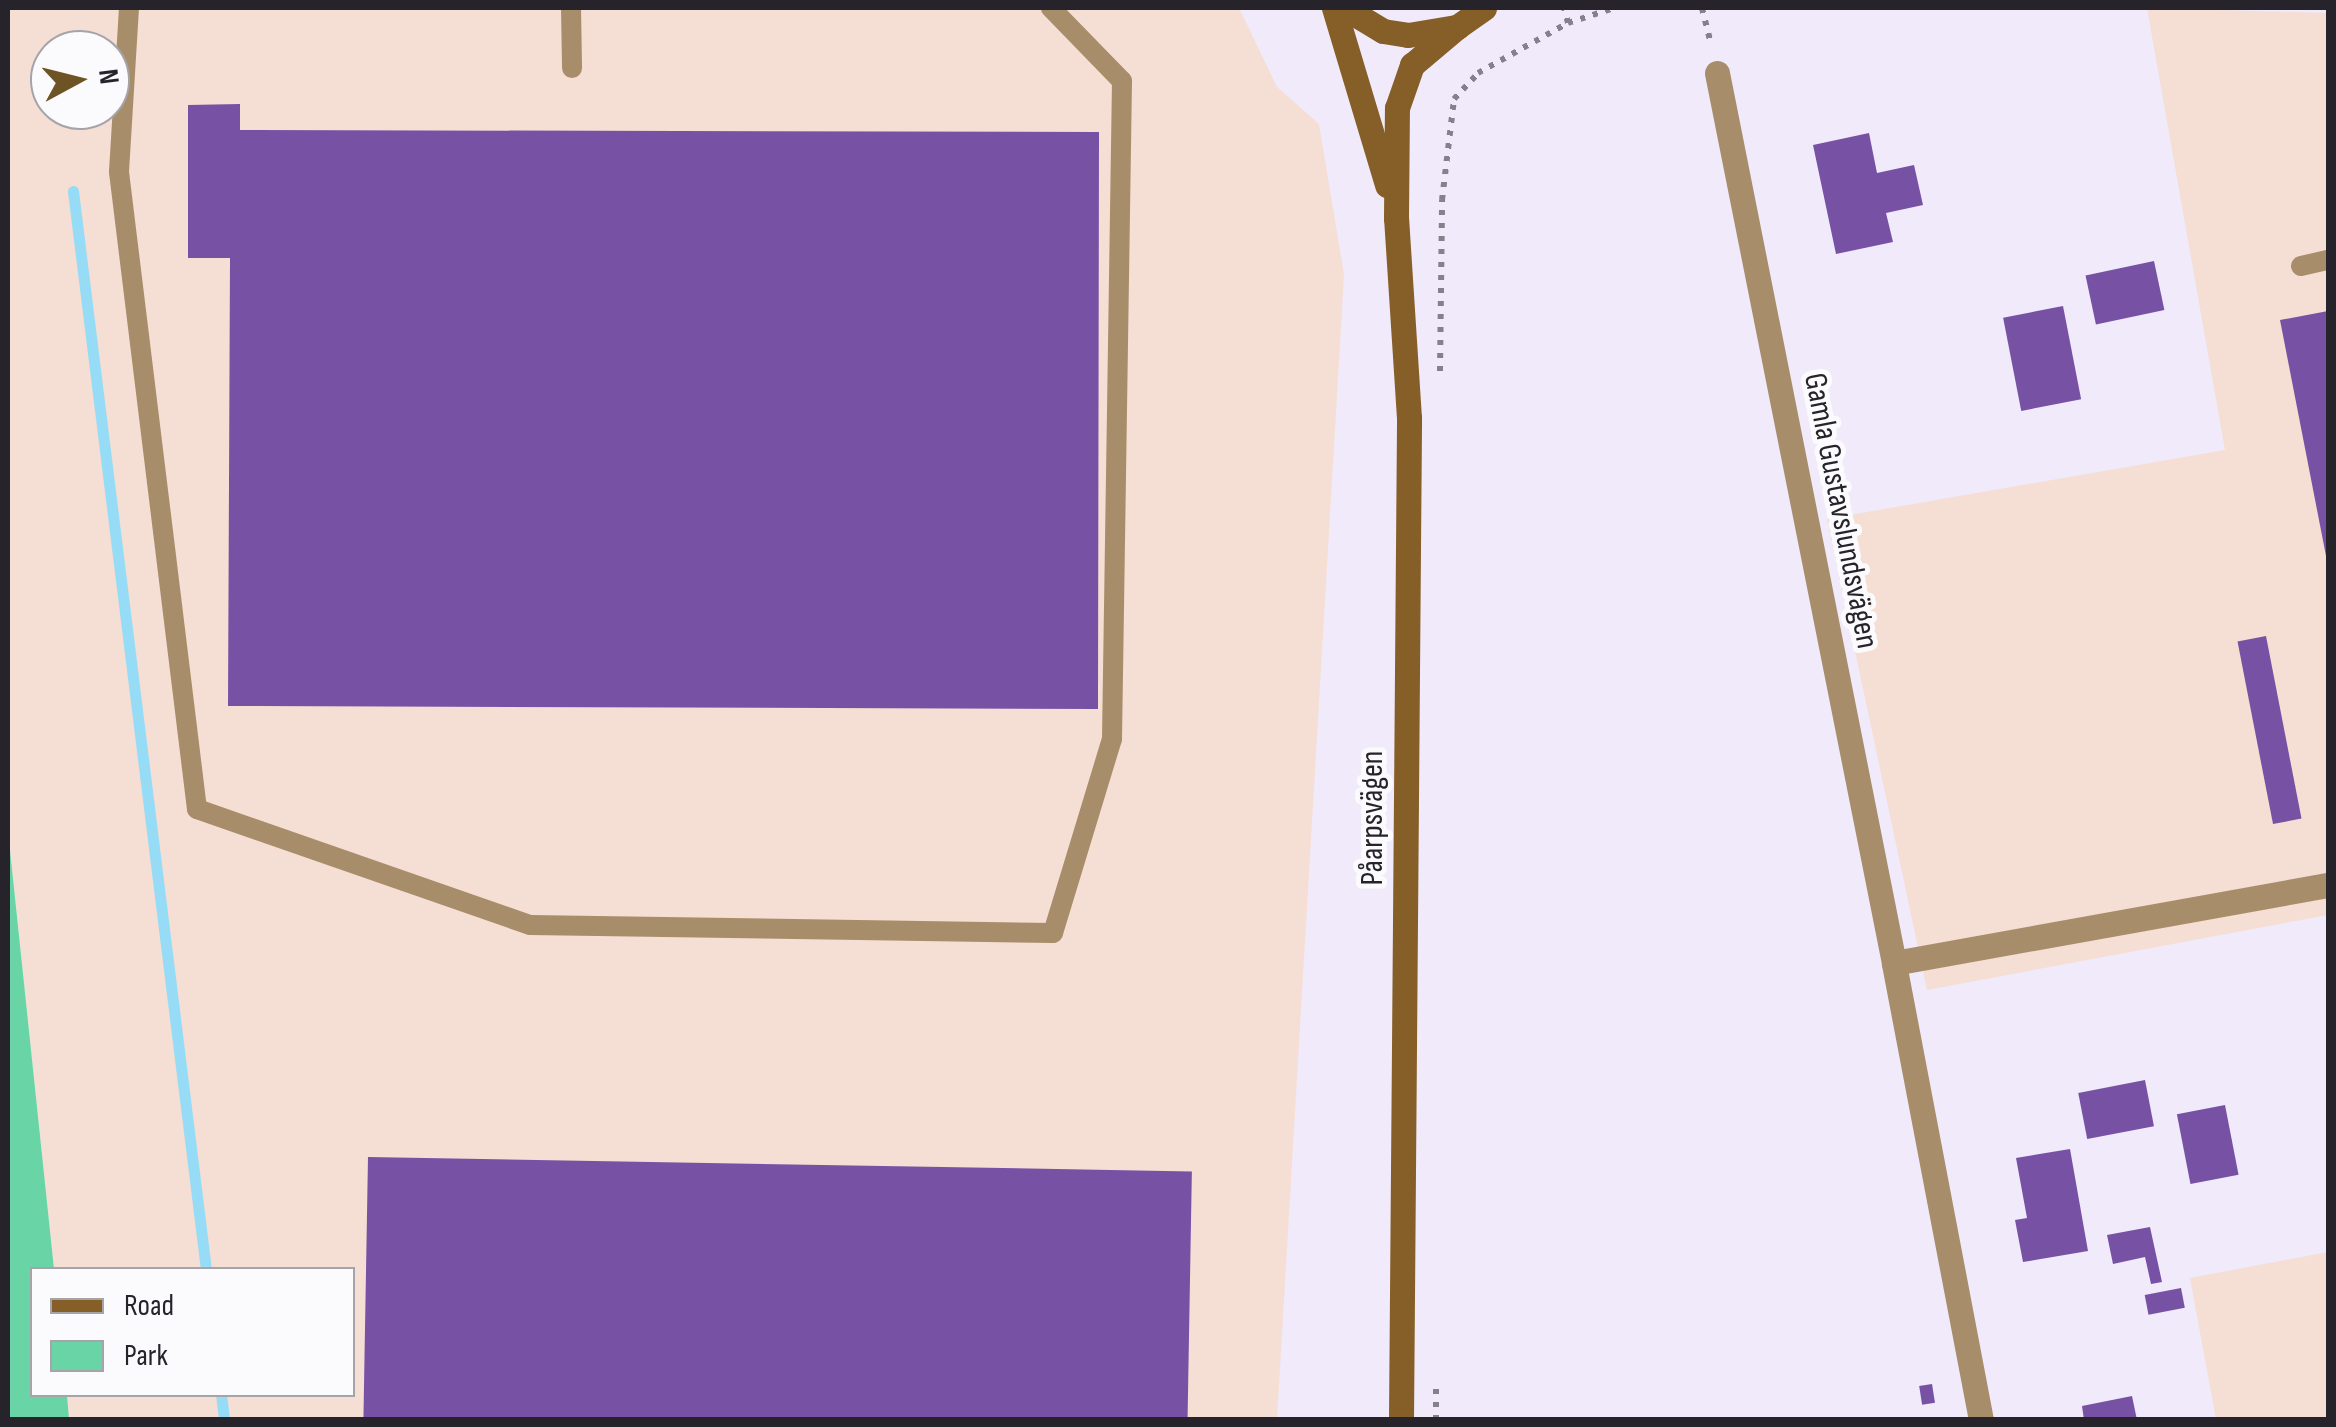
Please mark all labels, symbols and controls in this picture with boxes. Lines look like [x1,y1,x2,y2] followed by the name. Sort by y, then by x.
[30,30,130,130] north arrow
[91,67,126,86] text: N
[1794,370,1886,652] street label: Gamla Gustavslundsvägen
[1354,751,1392,885] street label: Påarpsvägen
[30,1267,355,1397] legend
[124,1288,174,1324] text: Road
[124,1338,168,1374] text: Park

